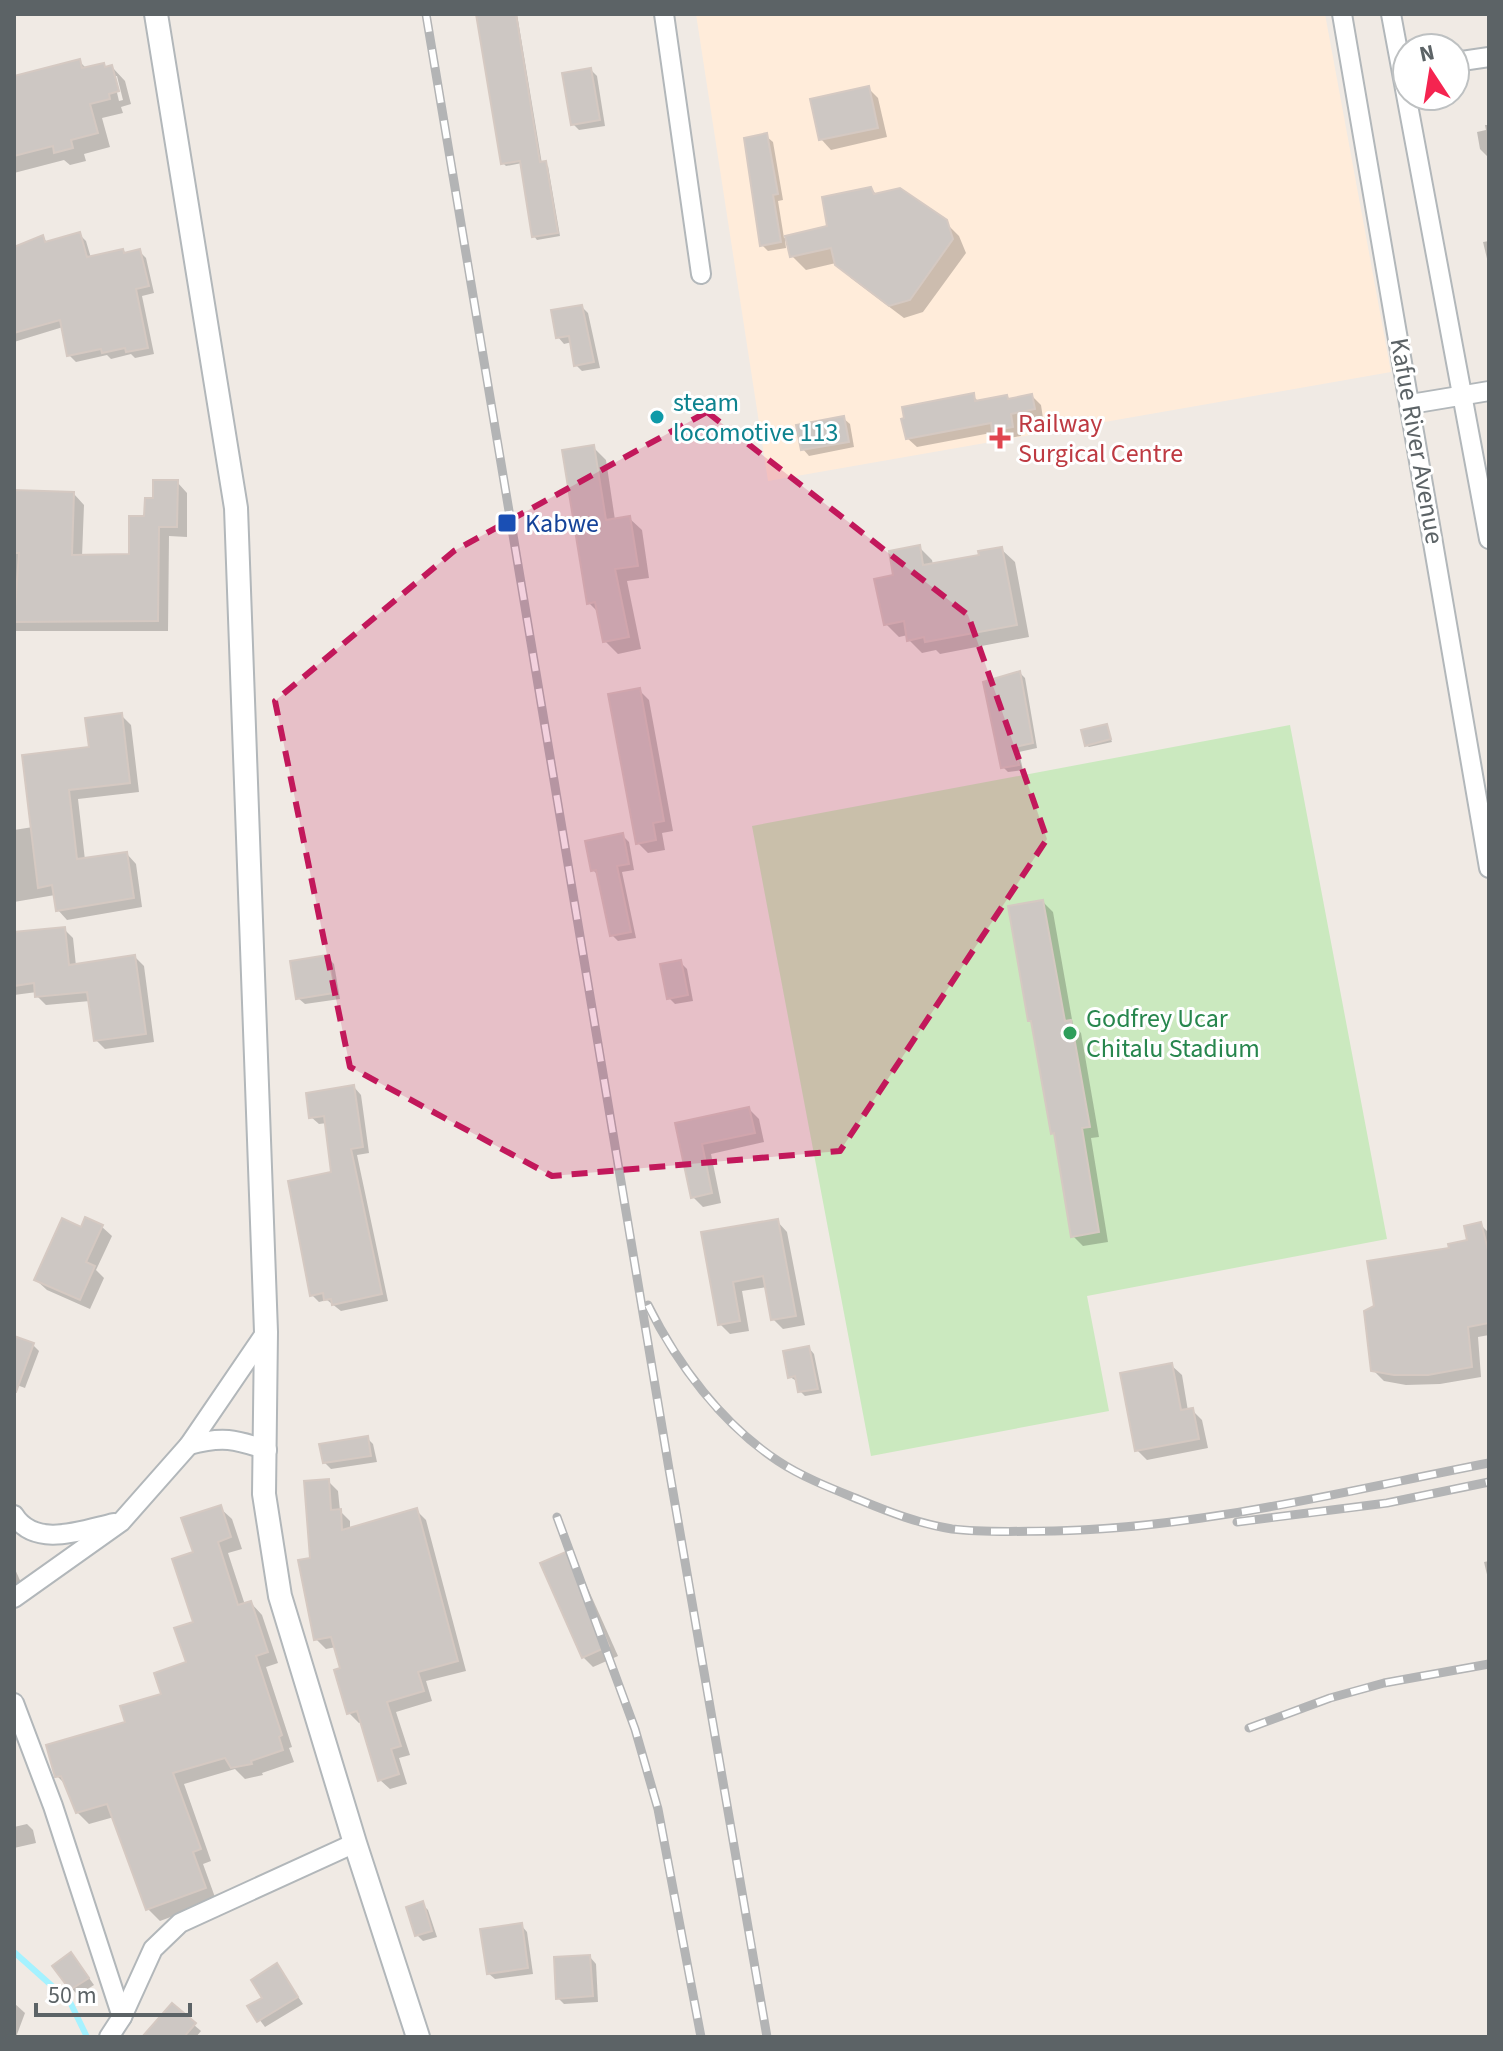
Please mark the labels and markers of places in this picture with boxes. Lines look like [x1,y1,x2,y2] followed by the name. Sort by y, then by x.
[673,384,838,451] place label: steam locomotive 113
[1018,405,1183,472] place label: Railway Surgical Centre
[648,408,666,426] marker: steam locomotive 113
[989,427,1011,449] marker: Railway Surgical Centre
[525,505,599,542] place label: Kabwe
[496,512,518,534] marker: Kabwe
[1086,1000,1260,1067] place label: Godfrey Ucar Chitalu Stadium
[1061,1024,1079,1042] marker: Godfrey Ucar Chitalu Stadium

